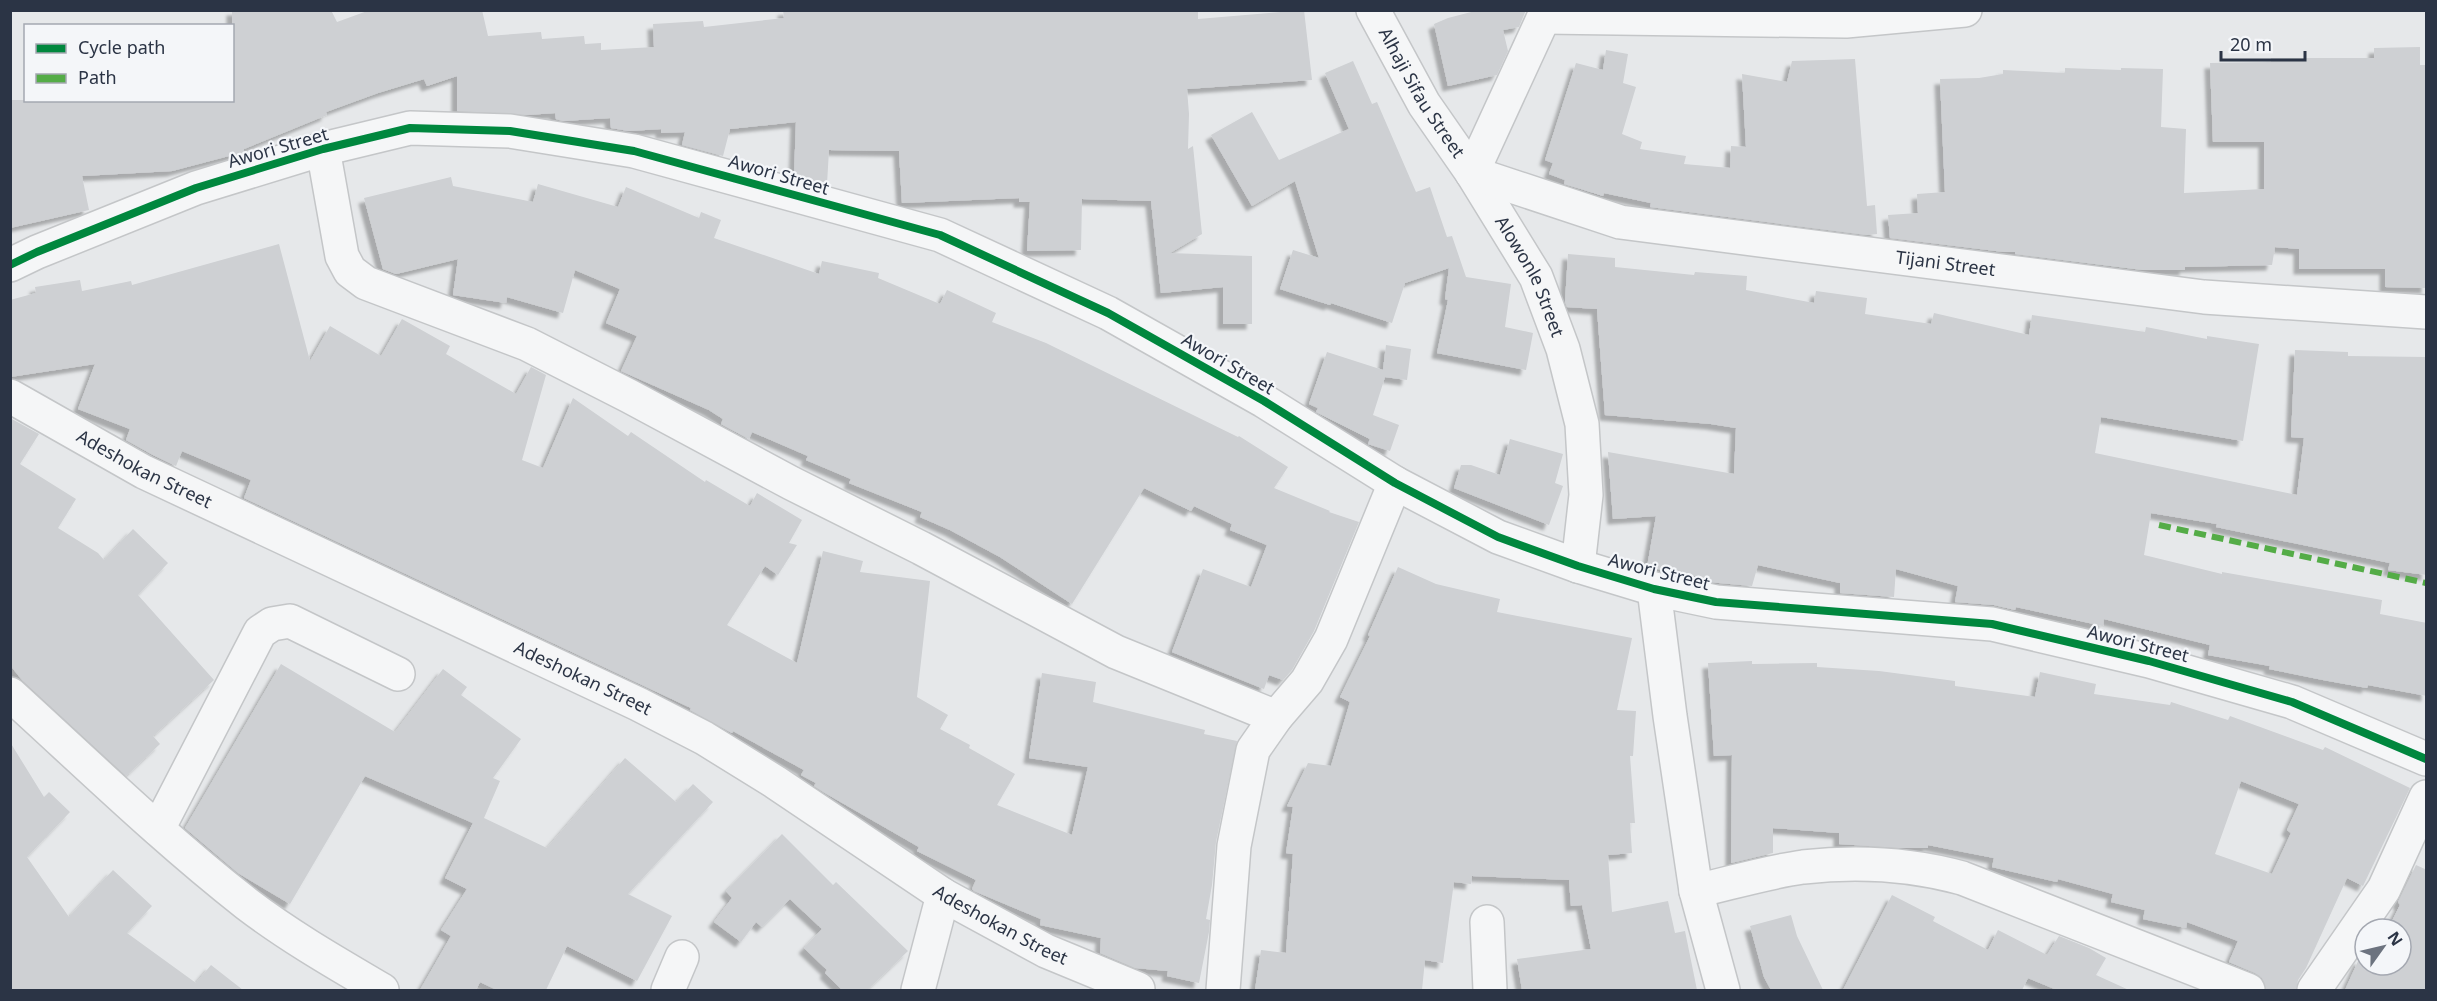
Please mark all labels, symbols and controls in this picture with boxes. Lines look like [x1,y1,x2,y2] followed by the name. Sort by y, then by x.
[1374,23,1471,163] street label: Alhaji Sifau Street
[24,24,234,102] legend
[2221,24,2305,62] scale bar
[2230,32,2272,56] text: 20 m
[78,35,165,59] text: Cycle path
[78,65,117,89] text: Path
[225,121,331,173] street label: Awori Street
[726,148,833,200] street label: Awori Street
[1490,211,1571,341] street label: Alowonle Street
[1894,245,1997,281] street label: Tijani Street
[1178,327,1280,400] street label: Awori Street
[73,423,217,513] street label: Adeshokan Street
[1606,547,1713,595] street label: Awori Street
[2085,619,2192,667] street label: Awori Street
[511,635,657,720] street label: Adeshokan Street
[929,879,1072,970] street label: Adeshokan Street
[2353,917,2413,977] north arrow
[2383,927,2408,950] text: N

